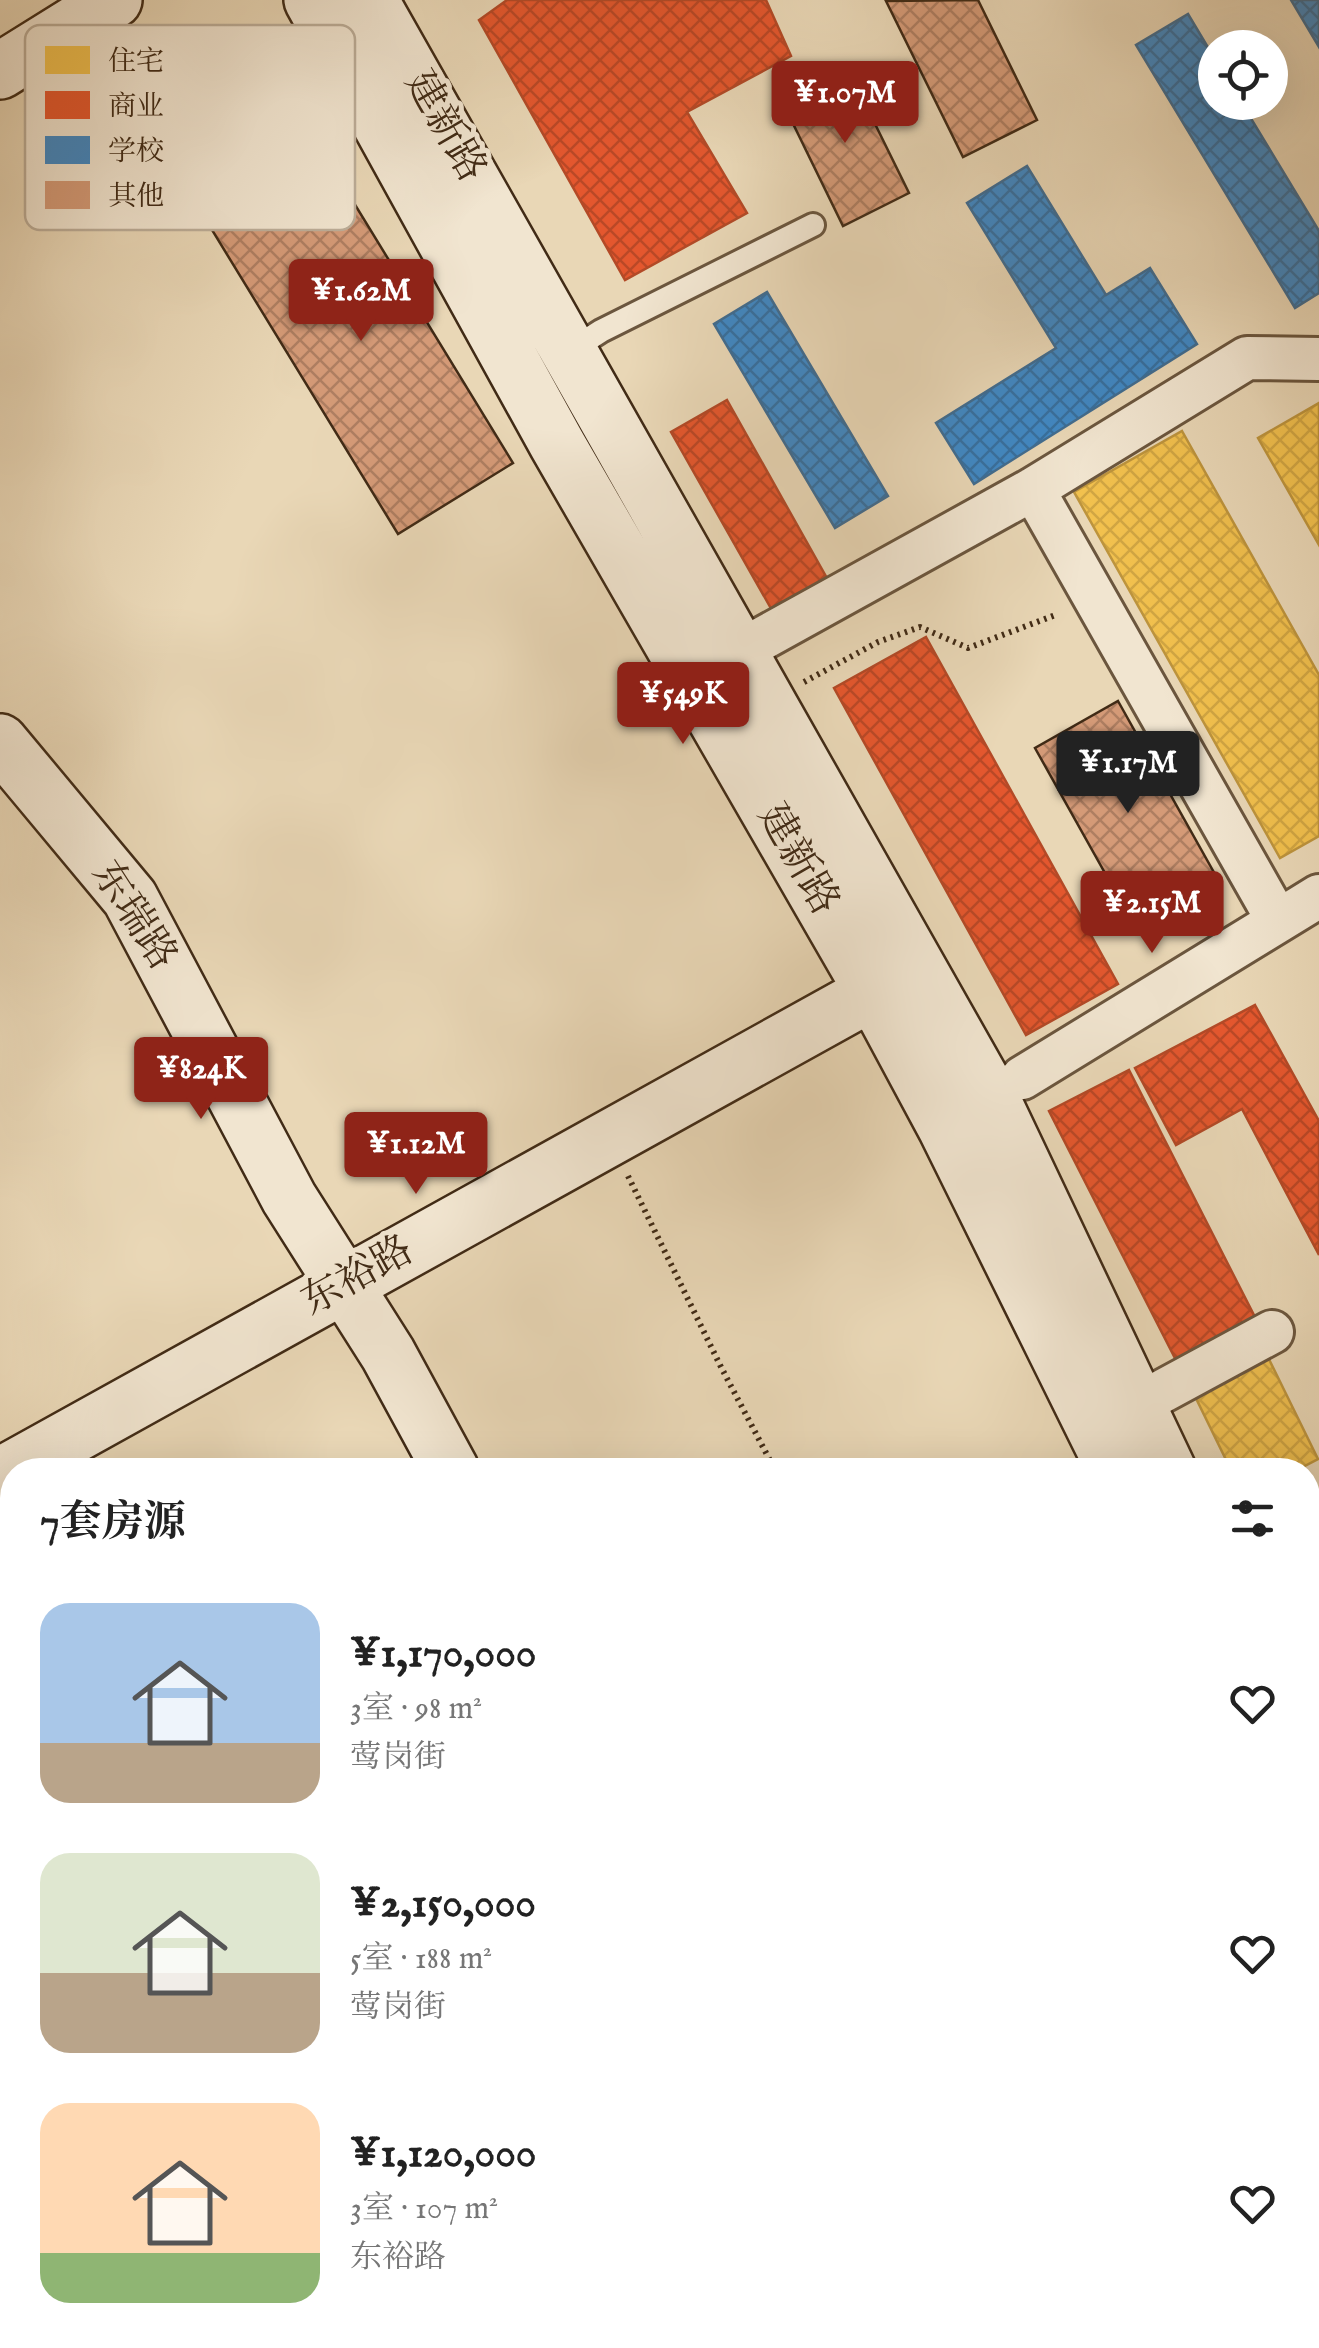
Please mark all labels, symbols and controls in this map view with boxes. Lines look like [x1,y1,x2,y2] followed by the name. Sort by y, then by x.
[25,25,355,230] legend
[1198,30,1288,120] map controls
[1198,30,1288,120] button: locate
[108,45,164,80] text: 住宅
[764,61,926,146] pin: ¥1.07M
[392,62,496,192] street label: 建新路
[794,73,896,114] text: ¥1.07M
[108,90,164,125] text: 商业
[108,135,164,170] text: 学校
[108,180,164,215] text: 其他
[280,259,442,344] pin: ¥1.62M
[311,271,411,312] text: ¥1.62M
[613,662,753,747] pin: ¥549K
[639,674,727,715] text: ¥549K
[1047,731,1209,816] pin: ¥1.17M
[1078,743,1178,784] text: ¥1.17M
[745,795,849,925] street label: 建新路
[79,852,187,980] street label: 东瑞路
[1071,871,1233,956] pin: ¥2.15M
[1103,883,1201,924] text: ¥2.15M
[131,1037,271,1122] pin: ¥824K
[156,1049,246,1090] text: ¥824K
[335,1112,497,1197] pin: ¥1.12M
[366,1124,466,1165] text: ¥1.12M
[293,1226,423,1328] street label: 东裕路
[1225,1491,1280,1546] icon: filters
[40,1497,186,1550] text: 7套房源
[350,1628,536,1681] text: ¥1,170,000
[120,1643,240,1763] icon: home
[1225,1676,1280,1731] icon: heart
[350,1689,482,1730] text: 3室 · 98 m²
[350,1738,446,1779] text: 莺岗街
[350,1878,536,1931] text: ¥2,150,000
[120,1893,240,2013] icon: home
[1225,1926,1280,1981] icon: heart
[350,1939,492,1980] text: 5室 · 188 m²
[350,1988,446,2029] text: 莺岗街
[350,2128,537,2181] text: ¥1,120,000
[120,2143,240,2263] icon: home
[1225,2176,1280,2231] icon: heart
[350,2189,498,2230] text: 3室 · 107 m²
[350,2238,446,2279] text: 东裕路

